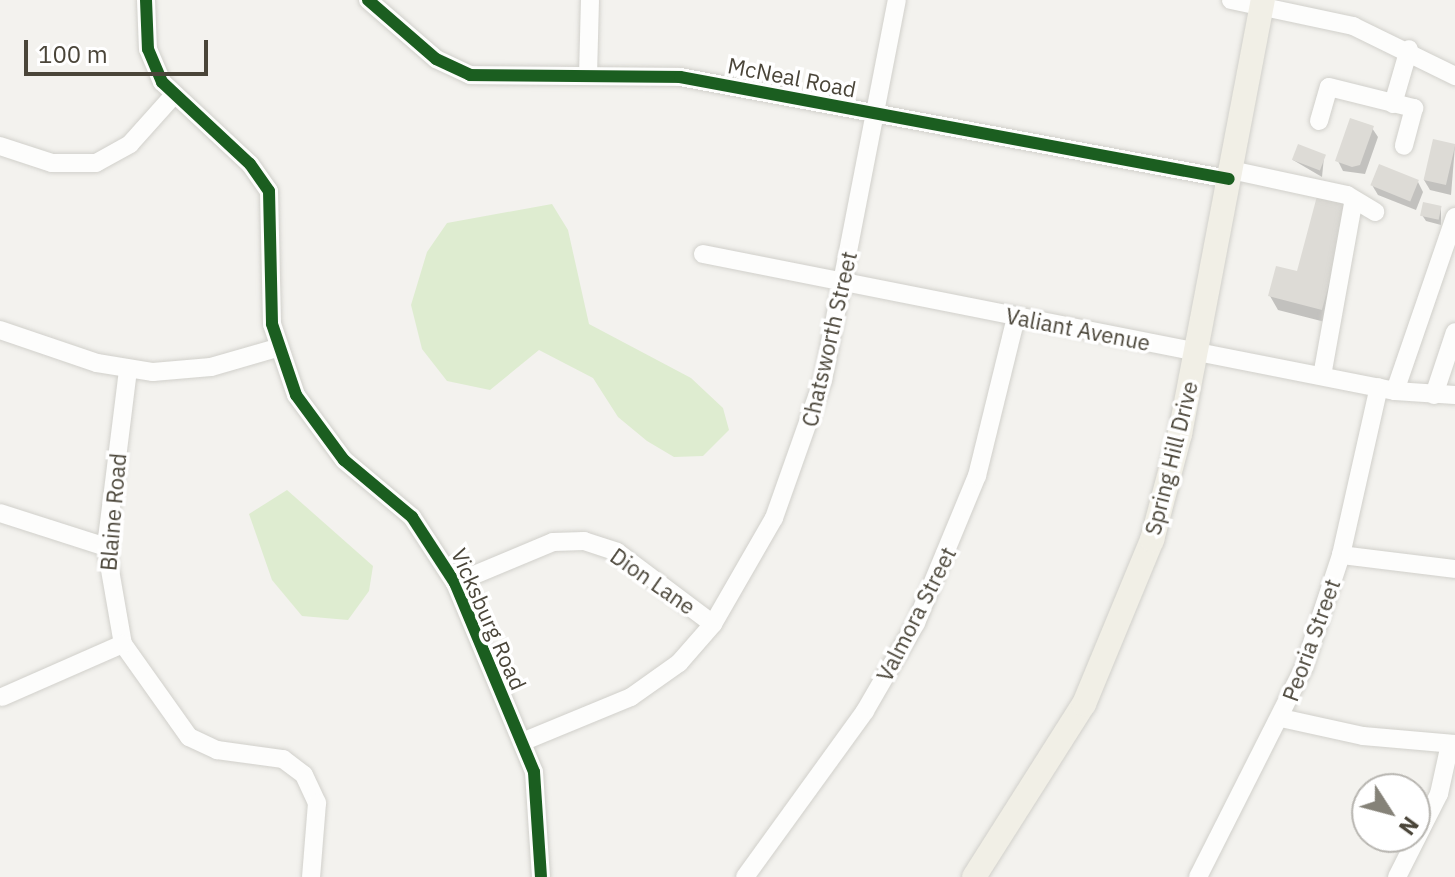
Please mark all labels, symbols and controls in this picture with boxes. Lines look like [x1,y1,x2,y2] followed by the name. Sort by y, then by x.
[28,24,212,74] scale bar
[38,38,108,70] text: 100 m
[726,52,858,102] street label: McNeal Road
[796,249,862,429] street label: Chatsworth Street
[1004,302,1152,356] street label: Valiant Avenue
[1139,378,1203,538] street label: Spring Hill Drive
[95,452,131,572] street label: Blaine Road
[605,542,701,620] street label: Dion Lane
[871,542,961,686] street label: Valmora Street
[446,544,532,694] street label: Vicksburg Road
[1277,575,1345,705] street label: Peoria Street
[1351,773,1431,853] north arrow
[1393,811,1426,841] text: N

